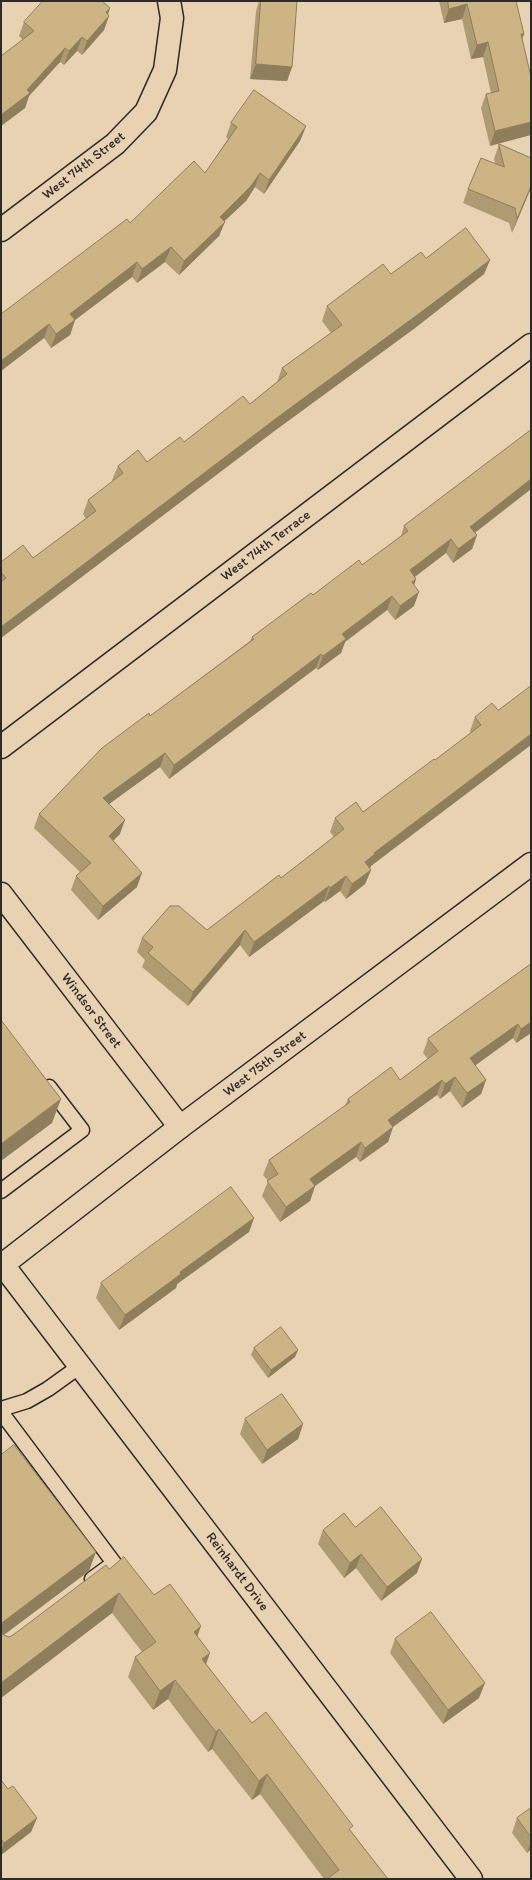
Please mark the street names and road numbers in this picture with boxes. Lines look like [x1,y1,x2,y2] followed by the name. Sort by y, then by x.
[39,128,129,204] street label: West 74th Street
[218,507,314,585] street label: West 74th Terrace
[57,970,125,1052] street label: Windsor Street
[220,1027,310,1101] street label: West 75th Street
[202,1529,272,1615] street label: Reinhardt Drive

